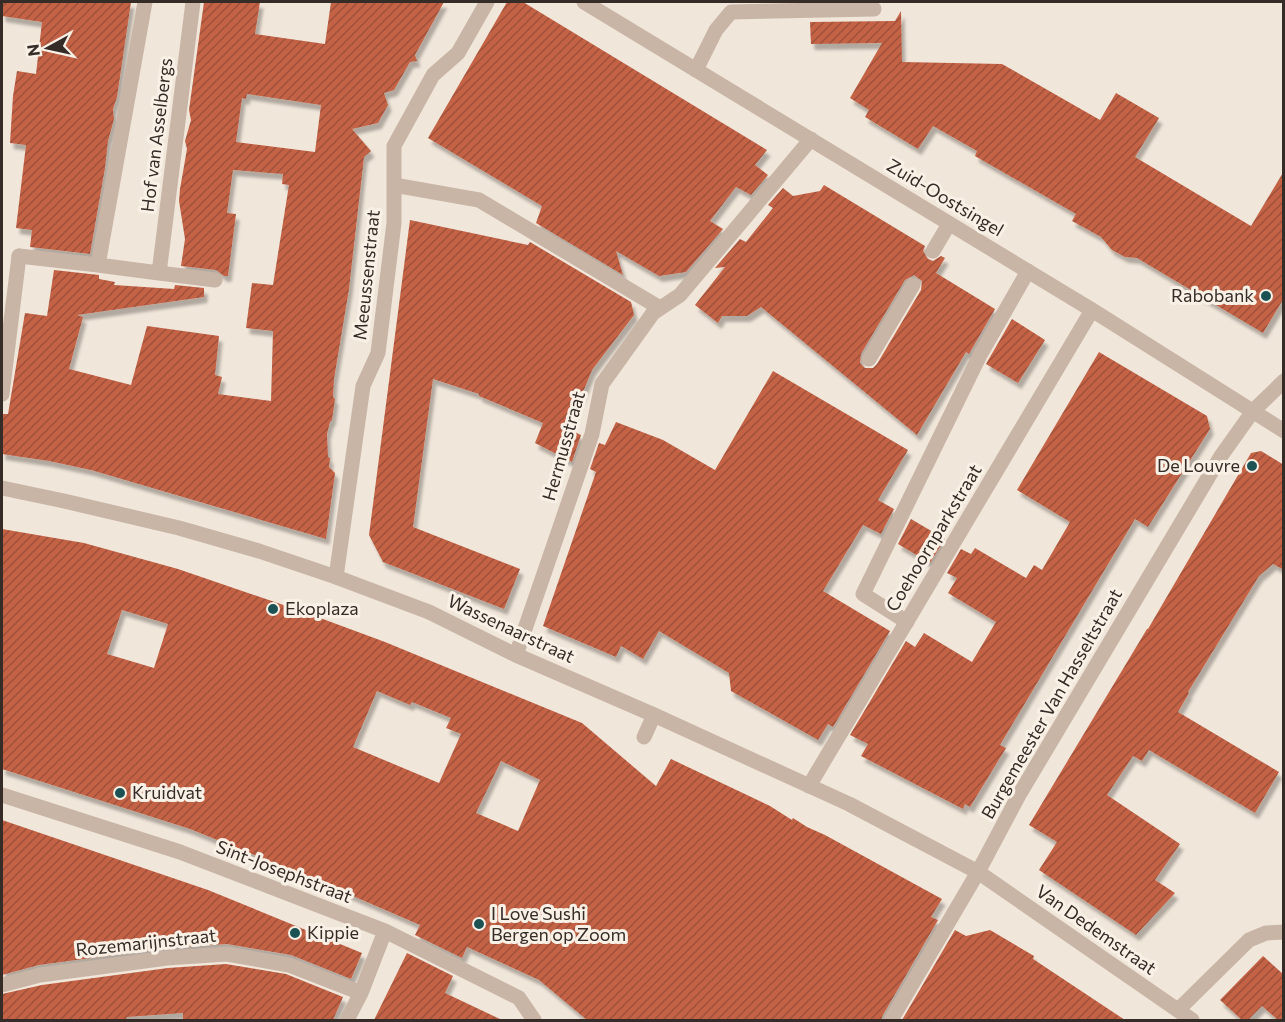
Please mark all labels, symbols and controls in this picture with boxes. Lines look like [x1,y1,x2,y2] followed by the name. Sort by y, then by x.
[18,18,78,78] north arrow
[22,43,43,57] text: N
[136,57,176,213] street label: Hof van Asselbergs
[883,154,1008,241] street label: Zuid-Oostsingel
[348,209,384,341] street label: Meeussenstraat
[1171,284,1254,306] place label: Rabobank
[1259,289,1273,303] marker: Rabobank
[537,388,589,503] street label: Hermusstraat
[1157,454,1240,476] place label: De Louvre
[1245,459,1259,473] marker: De Louvre
[881,460,986,615] street label: Coehoornparkstraat
[976,584,1126,823] street label: Burgemeester Van Hasseltstraat
[444,589,578,667] street label: Wassenaarstraat
[285,597,359,619] place label: Ekoplaza
[266,602,280,616] marker: Ekoplaza
[132,781,202,803] place label: Kruidvat
[113,786,127,800] marker: Kruidvat
[213,835,355,907] street label: Sint-Josephstraat
[1032,880,1161,979] street label: Van Dedemstraat
[491,902,626,945] place label: I Love Sushi Bergen op Zoom
[472,917,486,931] marker: I Love Sushi Bergen op Zoom
[307,921,359,943] place label: Kippie
[75,924,217,960] street label: Rozemarijnstraat
[288,926,302,940] marker: Kippie

